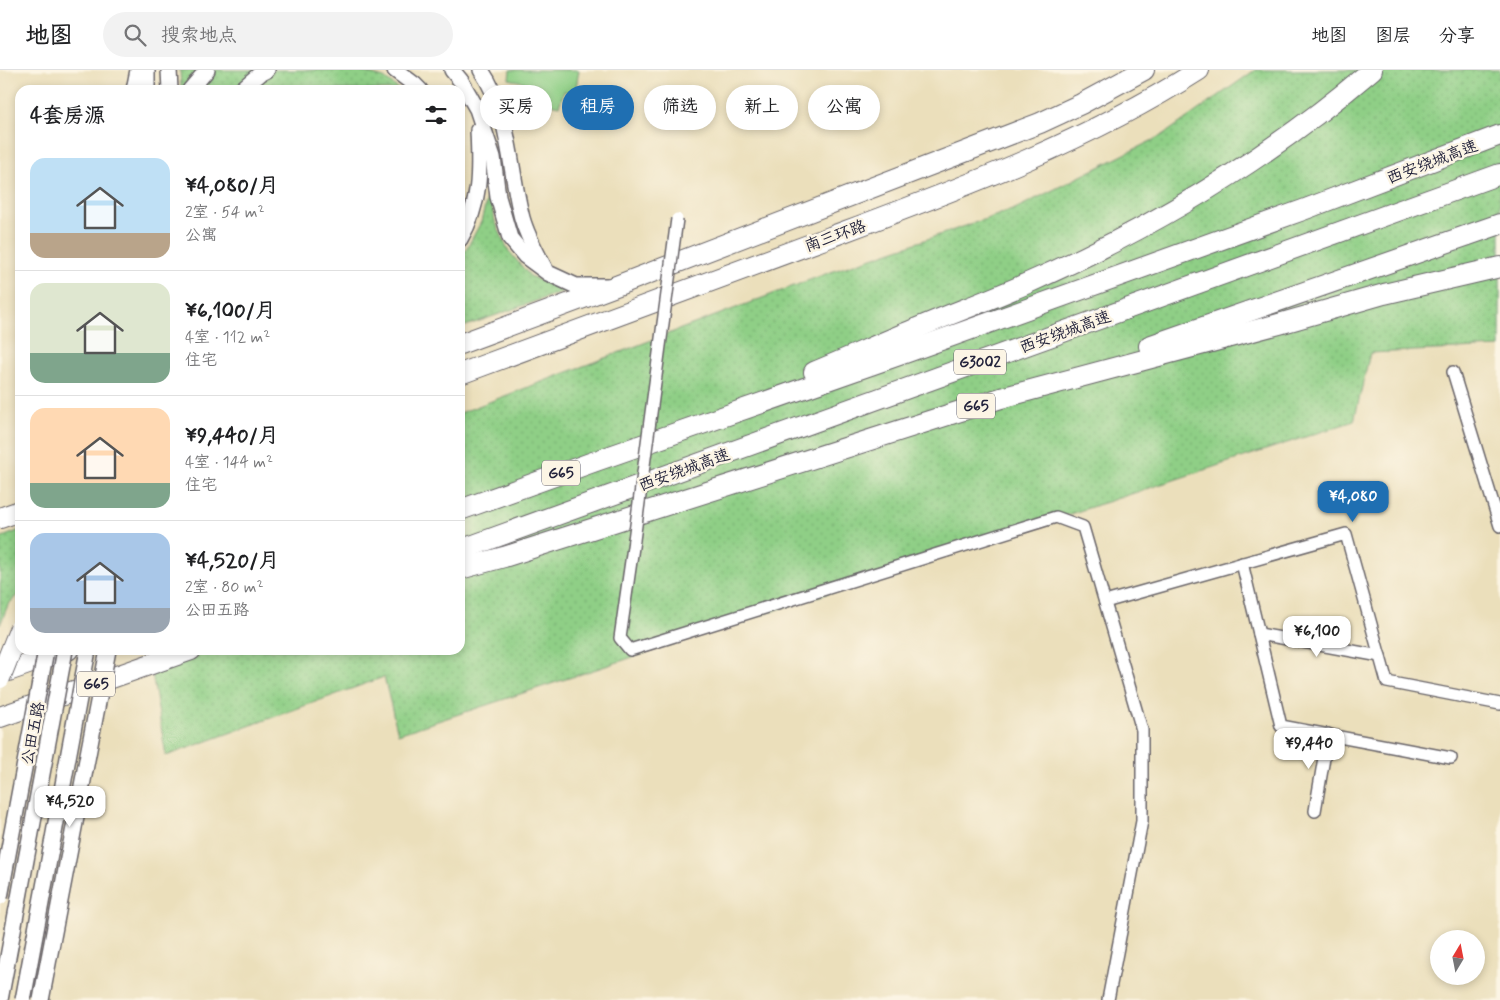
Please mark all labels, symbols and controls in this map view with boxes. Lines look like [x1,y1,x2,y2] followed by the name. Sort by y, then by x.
[103,12,453,57] search box
[25,21,73,52] text: 地图
[121,21,149,49] icon: search
[161,23,237,48] text: 搜索地点
[1311,24,1347,48] text: 地图
[1375,24,1411,48] text: 图层
[1439,24,1475,48] text: 分享
[480,85,552,130] chip: 买房
[562,85,634,130] chip: 租房
[644,85,716,130] chip: 筛选
[726,85,798,130] chip: 新上
[808,85,880,130] chip: 公寓
[422,101,450,129] icon: filters
[30,102,105,130] text: 4套房源
[1384,135,1481,189] street label: 西安绕城高速
[185,172,279,200] text: ¥4,080/月
[70,178,130,238] icon: home
[185,202,265,223] text: 2室 · 54 m²
[802,216,869,257] street label: 南三环路
[185,225,217,246] text: 公寓
[185,297,276,325] text: ¥6,100/月
[70,303,130,363] icon: home
[1017,306,1114,359] street label: 西安绕城高速
[185,327,270,348] text: 4室 · 112 m²
[185,350,217,371] text: 住宅
[954,350,1006,374] road number: G3002
[957,394,995,418] road number: G65
[185,422,279,450] text: ¥9,440/月
[70,428,130,488] icon: home
[636,444,733,497] street label: 西安绕城高速
[185,452,273,473] text: 4室 · 144 m²
[542,460,580,486] road number: G65
[185,475,217,496] text: 住宅
[1312,480,1394,523] pin: ¥4,080
[1329,486,1377,507] text: ¥4,080
[185,547,279,575] text: ¥4,520/月
[70,553,130,613] icon: home
[185,577,263,598] text: 2室 · 80 m²
[185,600,249,621] text: 公田五路
[1276,616,1358,658] pin: ¥6,100
[1294,621,1340,642] text: ¥6,100
[77,672,115,696] road number: G65
[17,700,50,767] street label: 公田五路
[1268,728,1350,770] pin: ¥9,440
[1285,733,1333,754] text: ¥9,440
[29,786,111,828] pin: ¥4,520
[45,791,95,812] text: ¥4,520
[1430,930,1485,985] north arrow
[1430,930,1485,985] map controls

